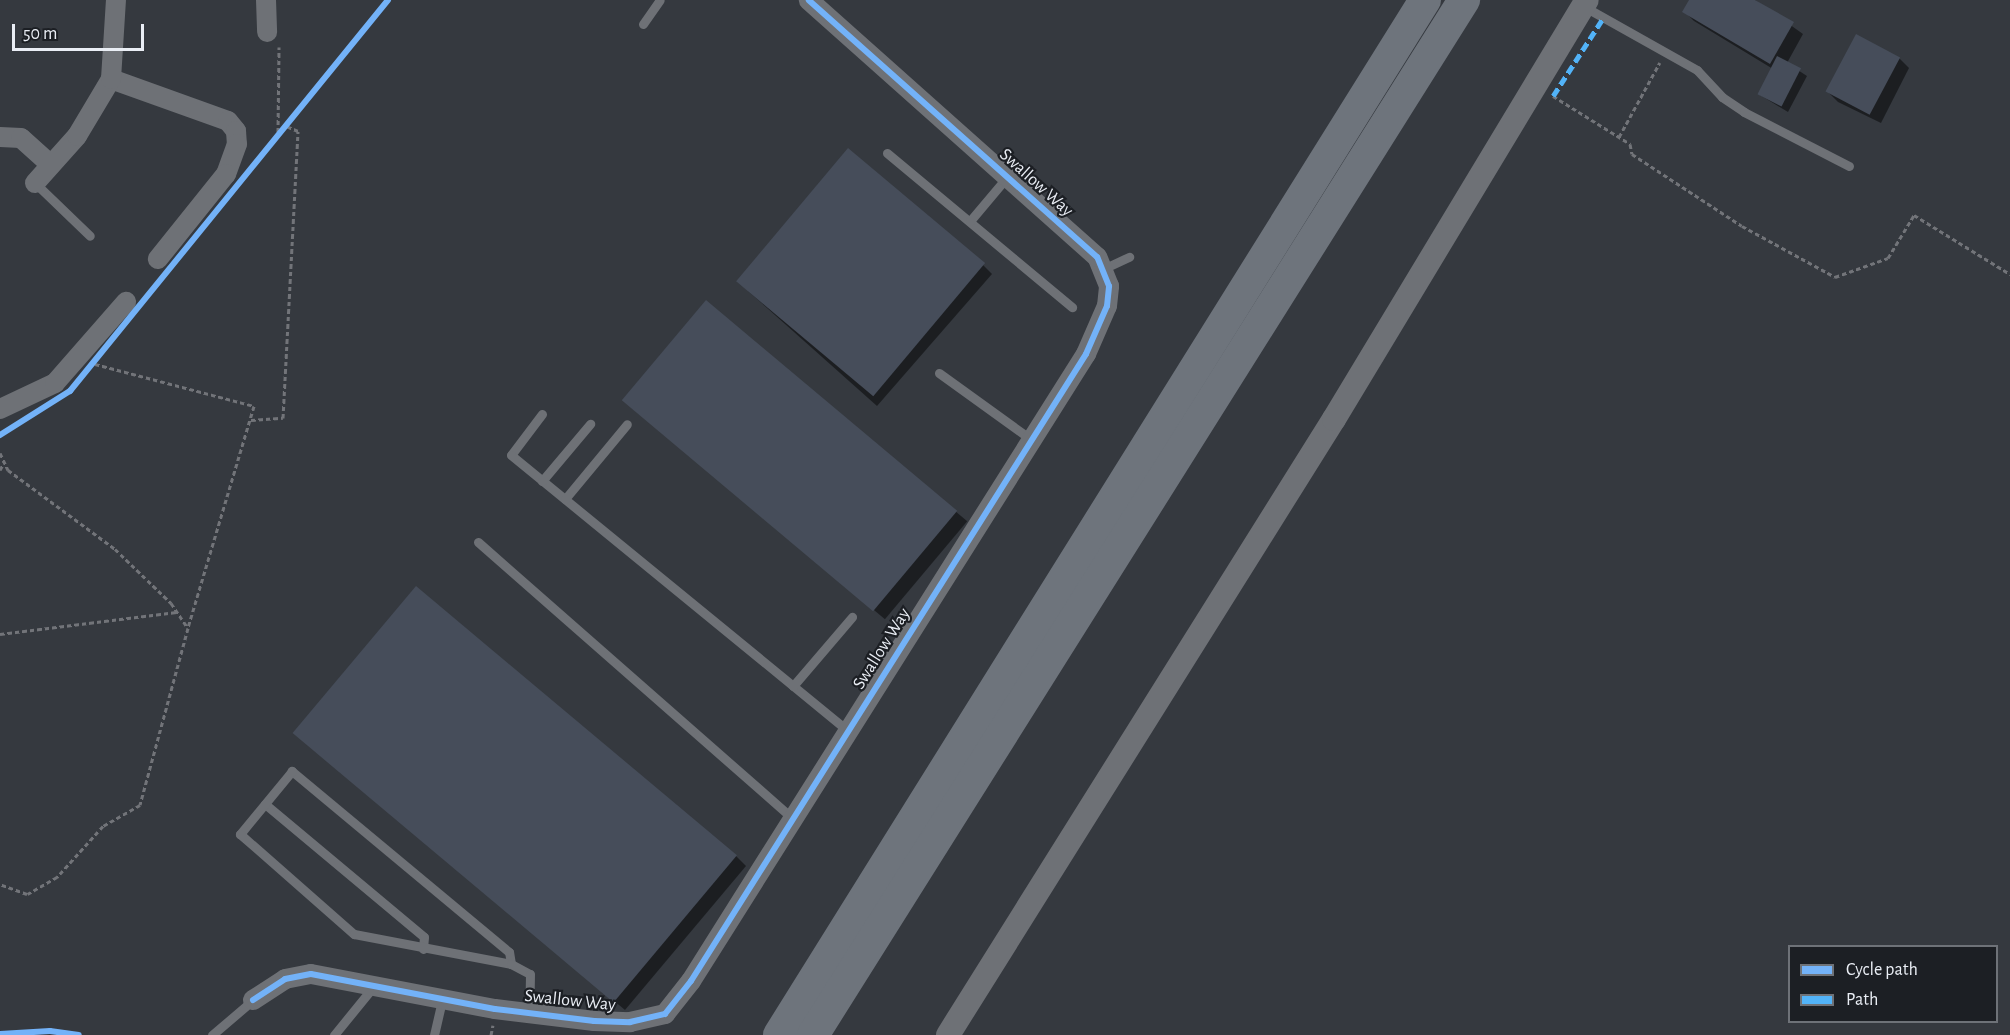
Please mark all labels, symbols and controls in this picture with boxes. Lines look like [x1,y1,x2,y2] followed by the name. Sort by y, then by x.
[15,12,147,50] scale bar
[23,25,57,43] text: 50 m
[995,144,1077,222] street label: Swallow Way
[849,604,915,694] street label: Swallow Way
[1788,945,1998,1023] legend
[1846,961,1918,979] text: Cycle path
[523,985,617,1017] street label: Swallow Way
[1846,991,1878,1009] text: Path

